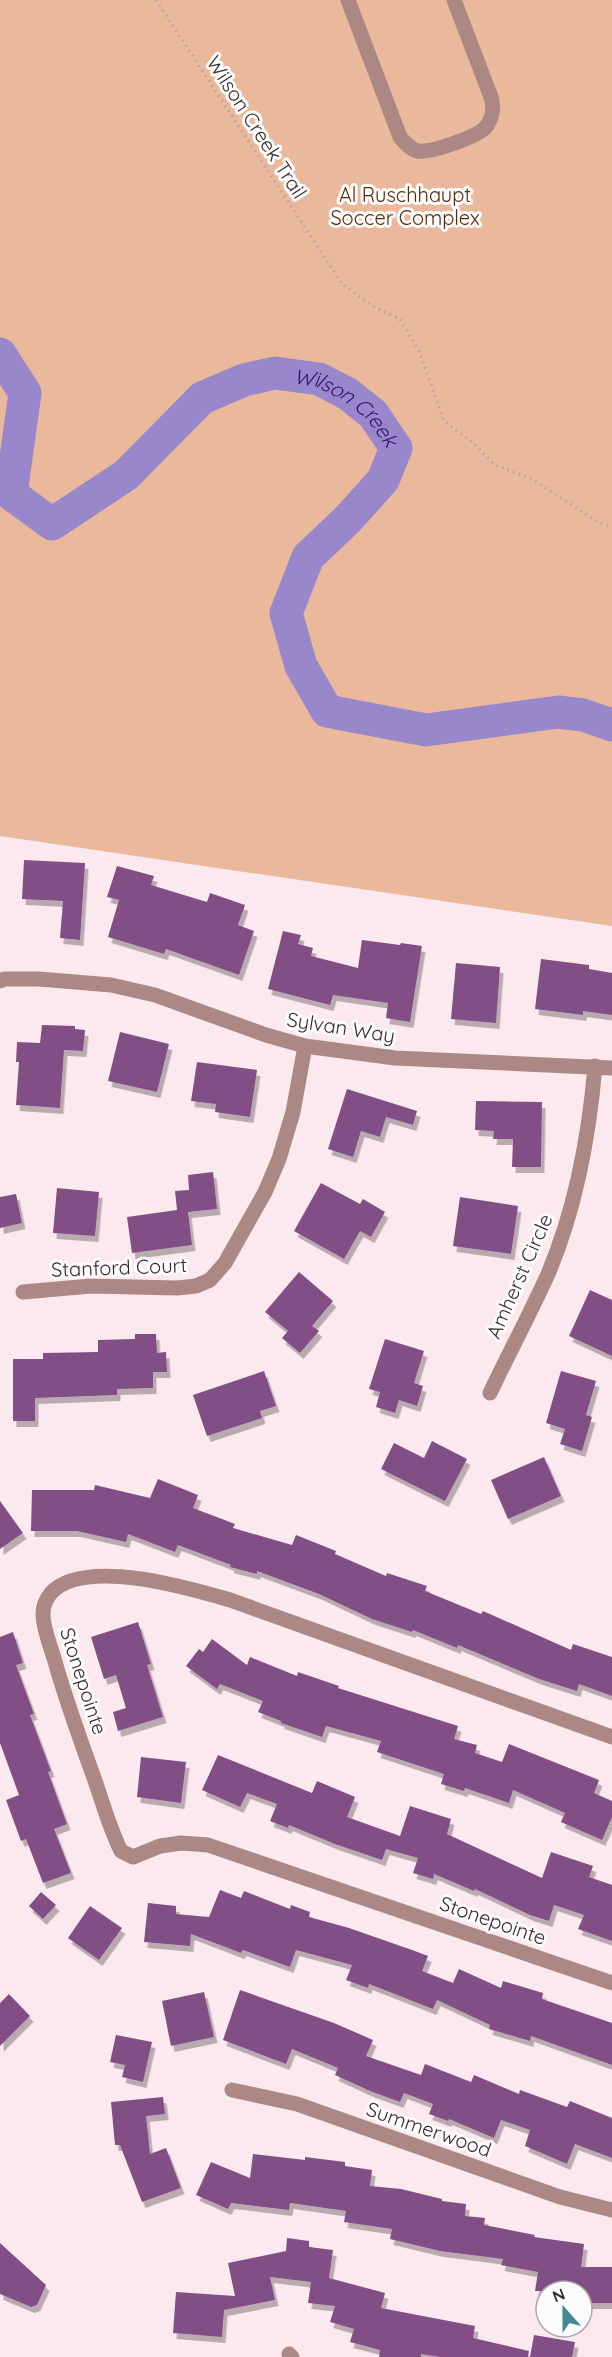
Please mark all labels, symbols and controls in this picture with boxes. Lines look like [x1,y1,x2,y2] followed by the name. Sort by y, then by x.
[202,51,312,203] street label: Wilson Creek Trail
[330,182,480,230] park label: Al Ruschhaupt Soccer Complex
[292,363,405,453] water label: Wilson Creek
[285,1006,397,1048] street label: Sylvan Way
[480,1210,558,1342] street label: Amherst Circle
[51,1252,188,1282] street label: Stanford Court
[55,1624,113,1738] street label: Stonepointe
[437,1890,549,1950] street label: Stonepointe
[363,2096,495,2162] street label: Summerwood
[534,2279,594,2339] north arrow
[550,2284,568,2306] text: N

